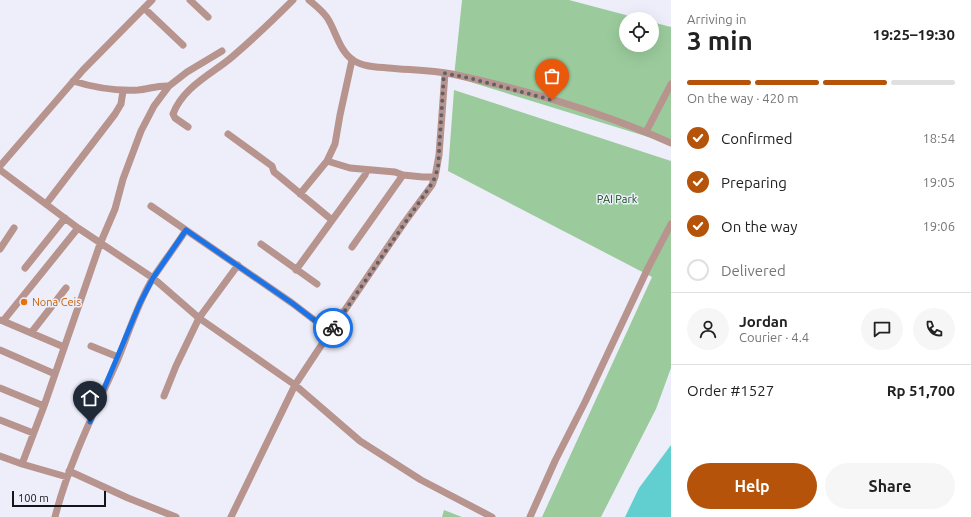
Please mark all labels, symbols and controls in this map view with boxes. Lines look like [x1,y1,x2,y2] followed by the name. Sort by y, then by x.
[619,12,659,52] map controls
[619,12,659,52] button: locate
[687,12,746,26] text: Arriving in
[687,26,753,55] text: 3 min
[872,26,955,43] text: 19:25–19:30
[535,59,569,100] pin
[541,65,563,87] icon: bag
[687,91,799,105] text: On the way · 420 m
[687,127,709,149] icon: check
[721,130,793,147] text: Confirmed
[922,131,955,145] text: 18:54
[687,171,709,193] icon: check
[721,174,787,191] text: Preparing
[922,175,955,189] text: 19:05
[597,193,638,205] park label: PAI Park
[687,215,709,237] icon: check
[721,218,797,235] text: On the way
[922,219,955,233] text: 19:06
[721,262,786,279] text: Delivered
[32,296,81,308] place label: Nona Ceis
[19,297,29,307] marker: Nona Ceis
[313,308,353,348] courier
[687,308,729,350] button: person
[861,308,903,350] button: chat
[913,308,955,350] button: phone
[739,313,788,330] text: Jordan
[322,317,344,339] icon: bike
[739,330,809,344] text: Courier · 4.4
[73,381,107,422] pin
[687,382,774,399] text: Order #1527
[887,382,955,399] text: Rp 51,700
[79,387,101,409] icon: home
[687,463,817,509] button: Help
[825,463,955,509] button: Share
[12,489,106,508] scale bar
[18,492,49,504] text: 100 m

